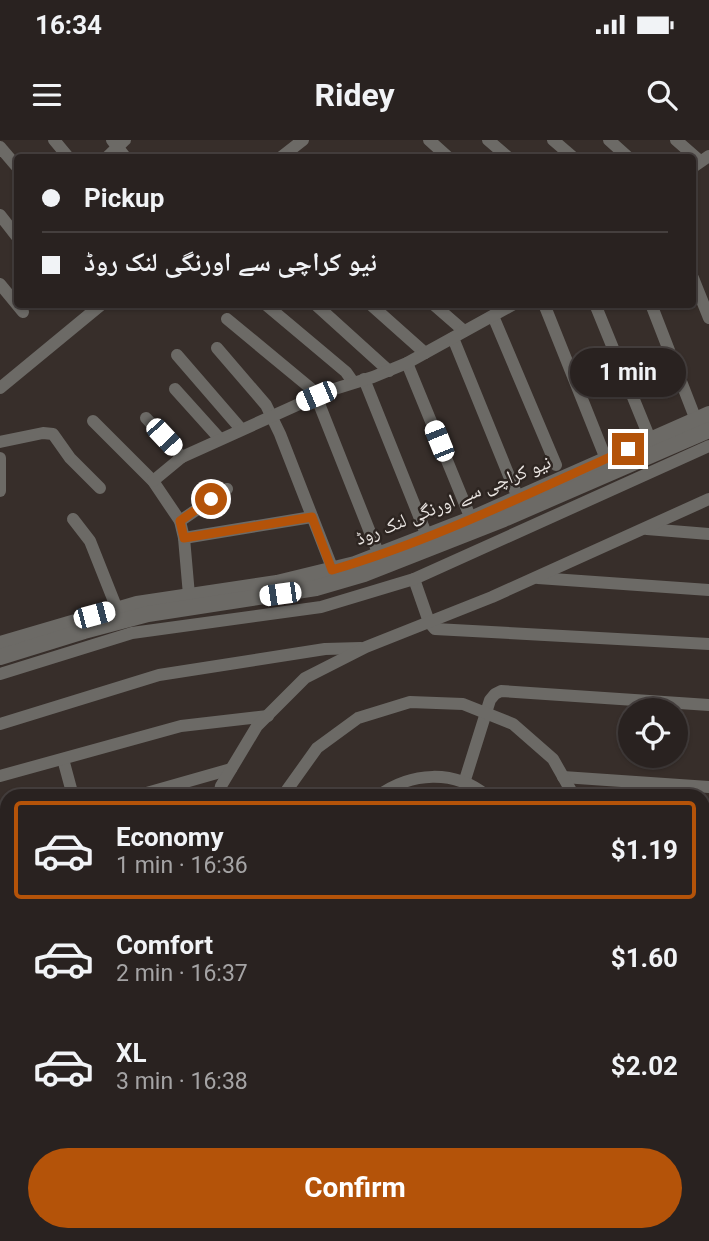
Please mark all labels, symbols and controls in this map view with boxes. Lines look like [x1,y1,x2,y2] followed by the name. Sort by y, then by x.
[35,10,102,40] text: 16:34
[28,76,66,114] icon: menu
[314,76,395,114] text: Ridey
[643,76,681,114] icon: search
[84,183,164,213] text: Pickup
[84,247,377,277] text: نیو کراچی سے اورنگی لنک روڈ
[570,348,686,396] callout: 1 min
[599,359,657,386] text: 1 min
[293,378,340,414] car
[142,414,187,460] car
[422,418,457,464] car
[612,433,644,465] route end
[352,450,554,550] street label: نیو کراچی سے اورنگی لنک روڈ
[195,483,227,515] route start
[258,581,303,607] car
[71,599,118,631] car
[618,698,688,768] map controls
[618,698,688,768] button: locate
[32,819,95,882] icon: car
[116,822,223,852] text: Economy
[611,835,678,865] text: $1.19
[116,852,248,879] text: 1 min · 16:36
[32,927,95,990] icon: car
[116,930,213,960] text: Comfort
[611,943,678,973] text: $1.60
[116,960,248,987] text: 2 min · 16:37
[32,1035,95,1098] icon: car
[116,1038,147,1068] text: XL
[611,1051,678,1081] text: $2.02
[116,1068,248,1095] text: 3 min · 16:38
[28,1148,682,1228] button: Confirm

